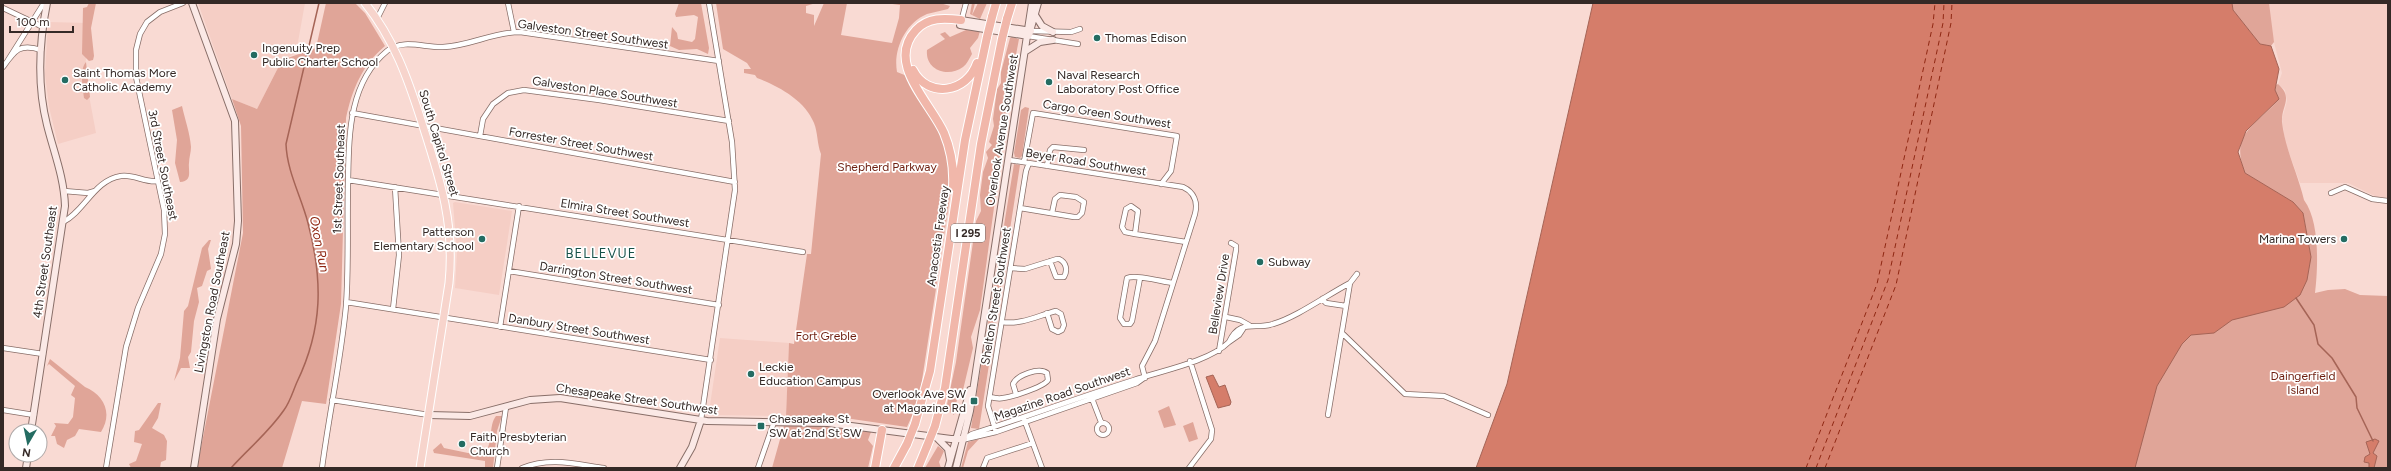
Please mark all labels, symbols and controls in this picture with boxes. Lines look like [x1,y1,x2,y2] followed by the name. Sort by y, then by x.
[10,8,73,34] scale bar
[16,15,50,29] text: 100 m
[517,16,670,52] street label: Galveston Street Southwest
[1105,31,1187,45] place label: Thomas Edison
[1092,33,1102,43] marker: Thomas Edison
[262,41,378,69] place label: Ingenuity Prep Public Charter School
[249,50,259,60] marker: Ingenuity Prep Public Charter School
[983,53,1021,207] street label: Overlook Avenue Southwest
[73,66,177,94] place label: Saint Thomas More Catholic Academy
[1057,68,1180,96] place label: Naval Research Laboratory Post Office
[531,74,679,110] street label: Galveston Place Southwest
[60,75,70,85] marker: Saint Thomas More Catholic Academy
[1044,77,1054,87] marker: Naval Research Laboratory Post Office
[416,88,462,198] street label: South Capitol Street
[1042,97,1173,131] street label: Cargo Green Southwest
[145,109,181,222] street label: 3rd Street Southeast
[330,123,348,234] street label: 1st Street Southeast
[508,124,655,164] street label: Forrester Street Southwest
[1025,146,1148,179] street label: Beyer Road Southwest
[837,160,937,174] park label: Shepherd Parkway
[924,184,952,287] street label: Anacostia Freeway
[559,196,691,230] street label: Elmira Street Southwest
[30,204,60,319] street label: 4th Street Southeast
[307,215,332,273] water label: Oxon Run
[951,224,985,242] road number: I 295
[373,225,474,253] place label: Patterson Elementary School
[978,226,1014,366] street label: Shelton Street Southwest
[191,229,233,374] street label: Livingston Road Southeast
[2259,232,2336,246] place label: Marina Towers
[477,234,487,244] marker: Patterson Elementary School
[2339,234,2349,244] marker: Marina Towers
[566,246,636,261] district label: BELLEVUE
[1206,252,1232,335] street label: Belleview Drive
[1268,255,1311,269] place label: Subway
[1255,257,1265,267] marker: Subway
[538,259,694,297] street label: Darrington Street Southwest
[507,311,651,347] street label: Danbury Street Southwest
[796,329,857,343] park label: Fort Greble
[759,360,861,388] place label: Leckie Education Campus
[992,364,1132,424] street label: Magazine Road Southwest
[746,369,756,379] marker: Leckie Education Campus
[2271,369,2335,397] park label: Daingerfield Island
[555,381,719,417] street label: Chesapeake Street Southwest
[872,387,966,415] place label: Overlook Ave SW at Magazine Rd
[969,396,979,406] marker: Overlook Ave SW at Magazine Rd
[769,412,862,440] place label: Chesapeake St SW at 2nd St SW
[756,421,766,431] marker: Chesapeake St SW at 2nd St SW
[8,423,48,463] north arrow
[470,430,567,458] place label: Faith Presbyterian Church
[457,439,467,449] marker: Faith Presbyterian Church
[21,445,32,459] text: N

